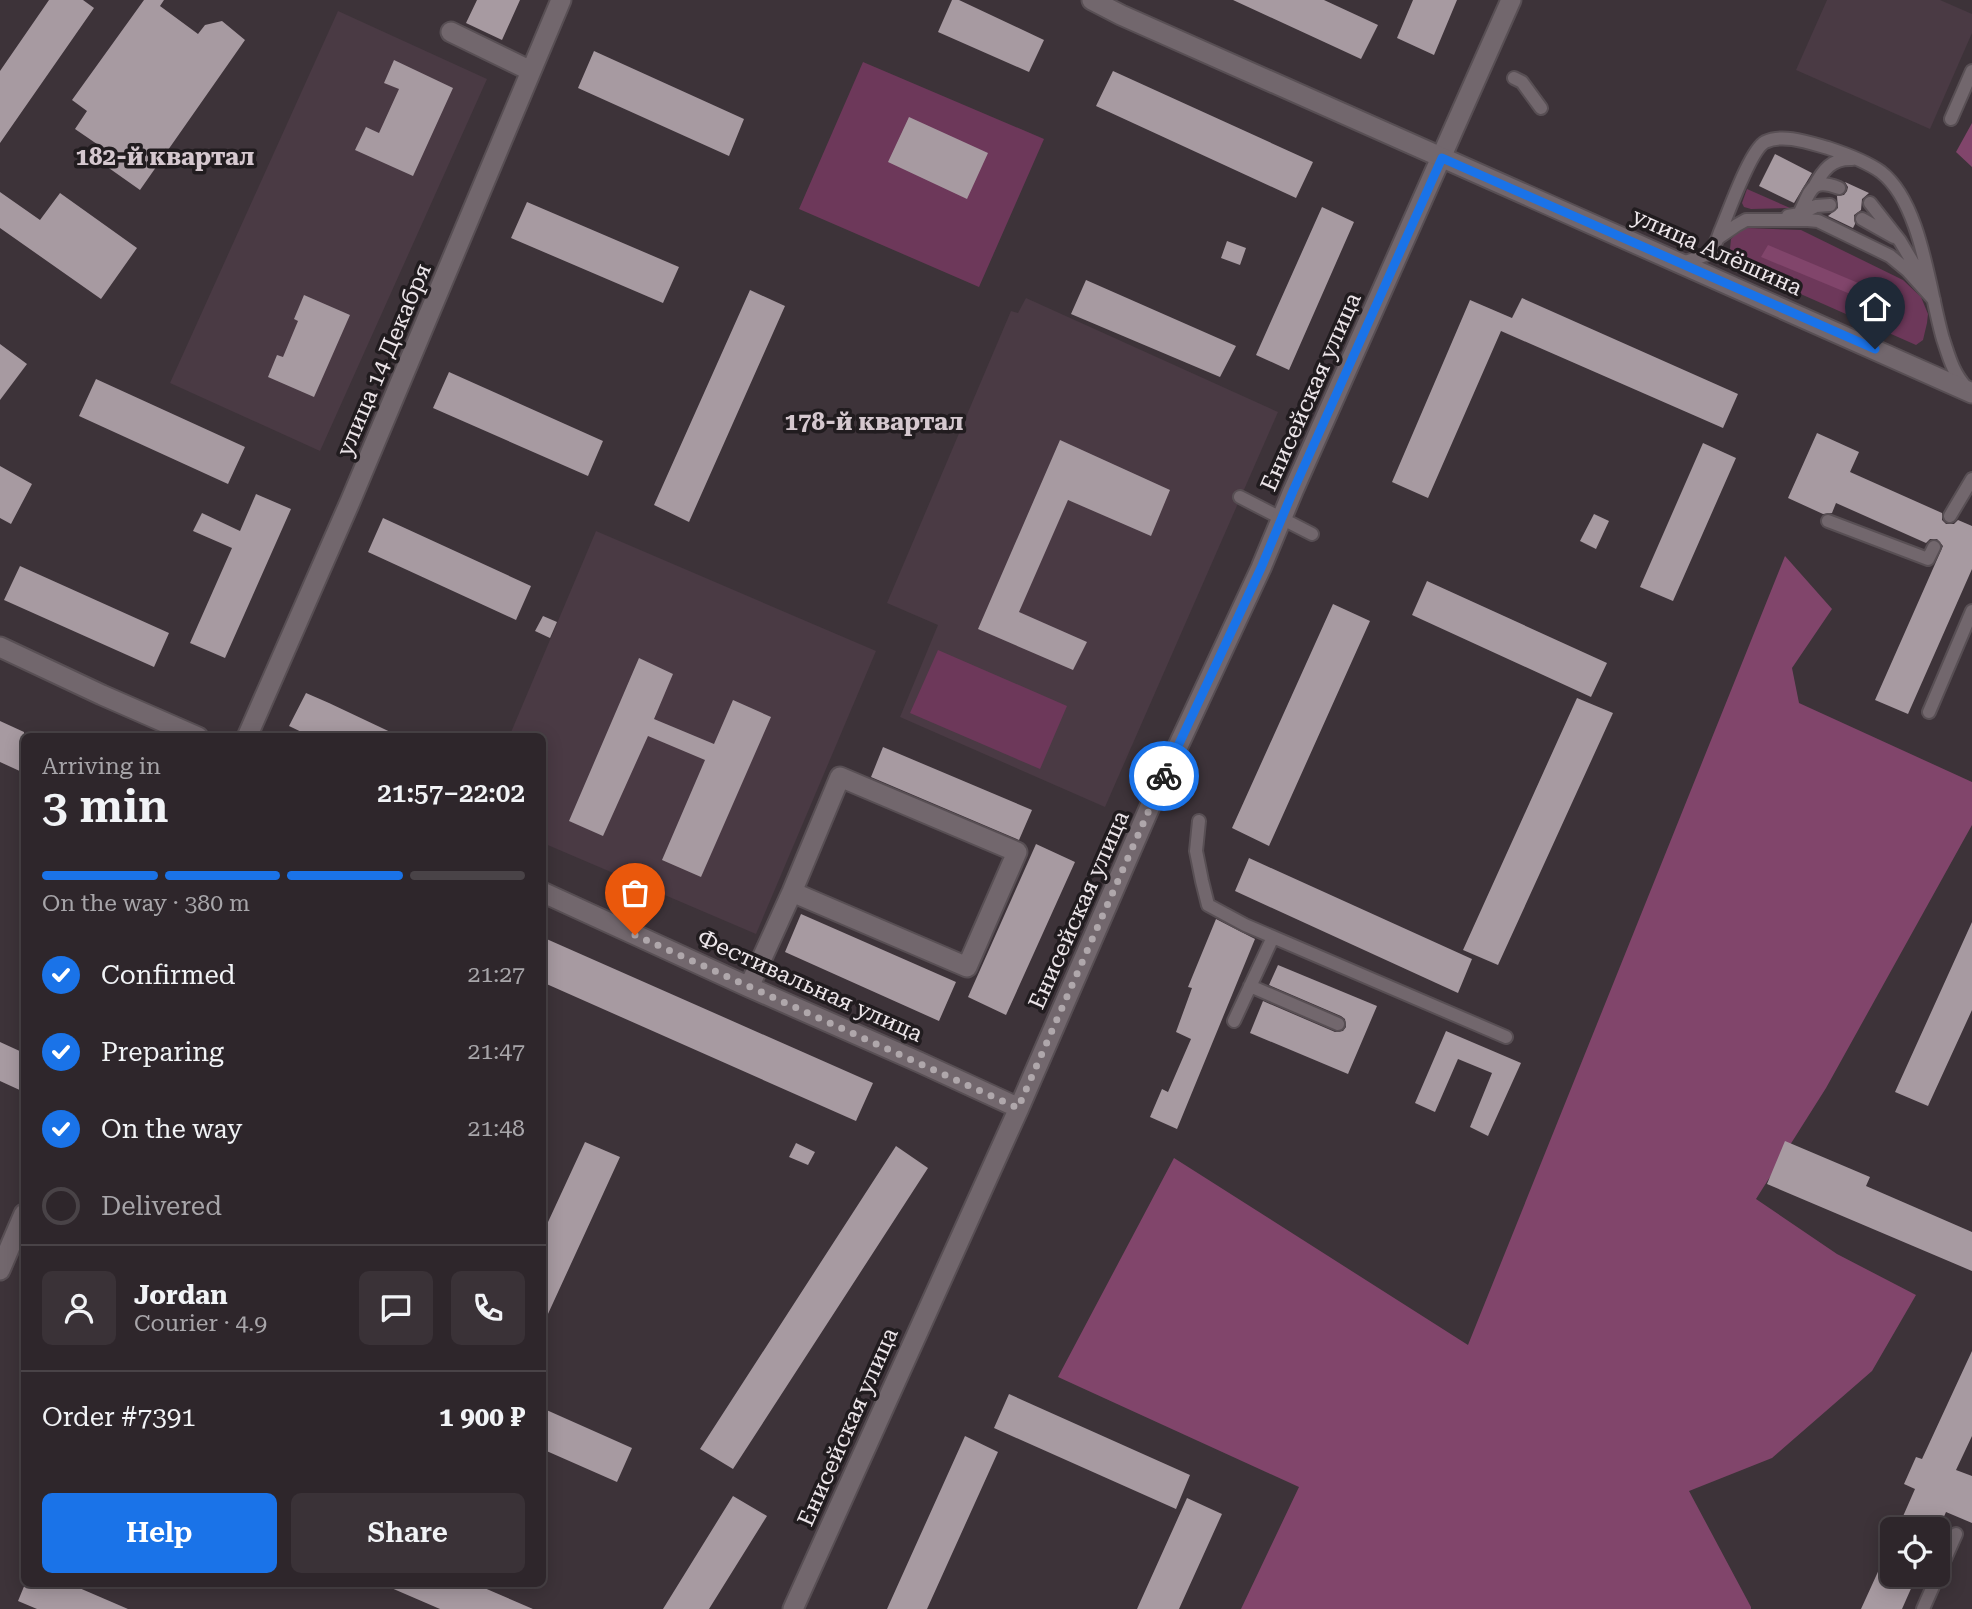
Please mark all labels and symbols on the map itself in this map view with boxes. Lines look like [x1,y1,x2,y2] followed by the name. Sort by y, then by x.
[76,143,255,171] district label: 182-й квартал
[1628,202,1807,302] street label: улица Алёшина
[331,260,437,460] street label: улица 14 Декабря
[1845,277,1905,349] pin
[1255,288,1367,495] street label: Енисейская улица
[785,408,964,436] district label: 178-й квартал
[1129,741,1199,811] courier
[1023,806,1135,1013] street label: Енисейская улица
[605,863,665,935] pin
[693,924,927,1048] street label: Фестивальная улица
[792,1323,904,1530] street label: Енисейская улица

